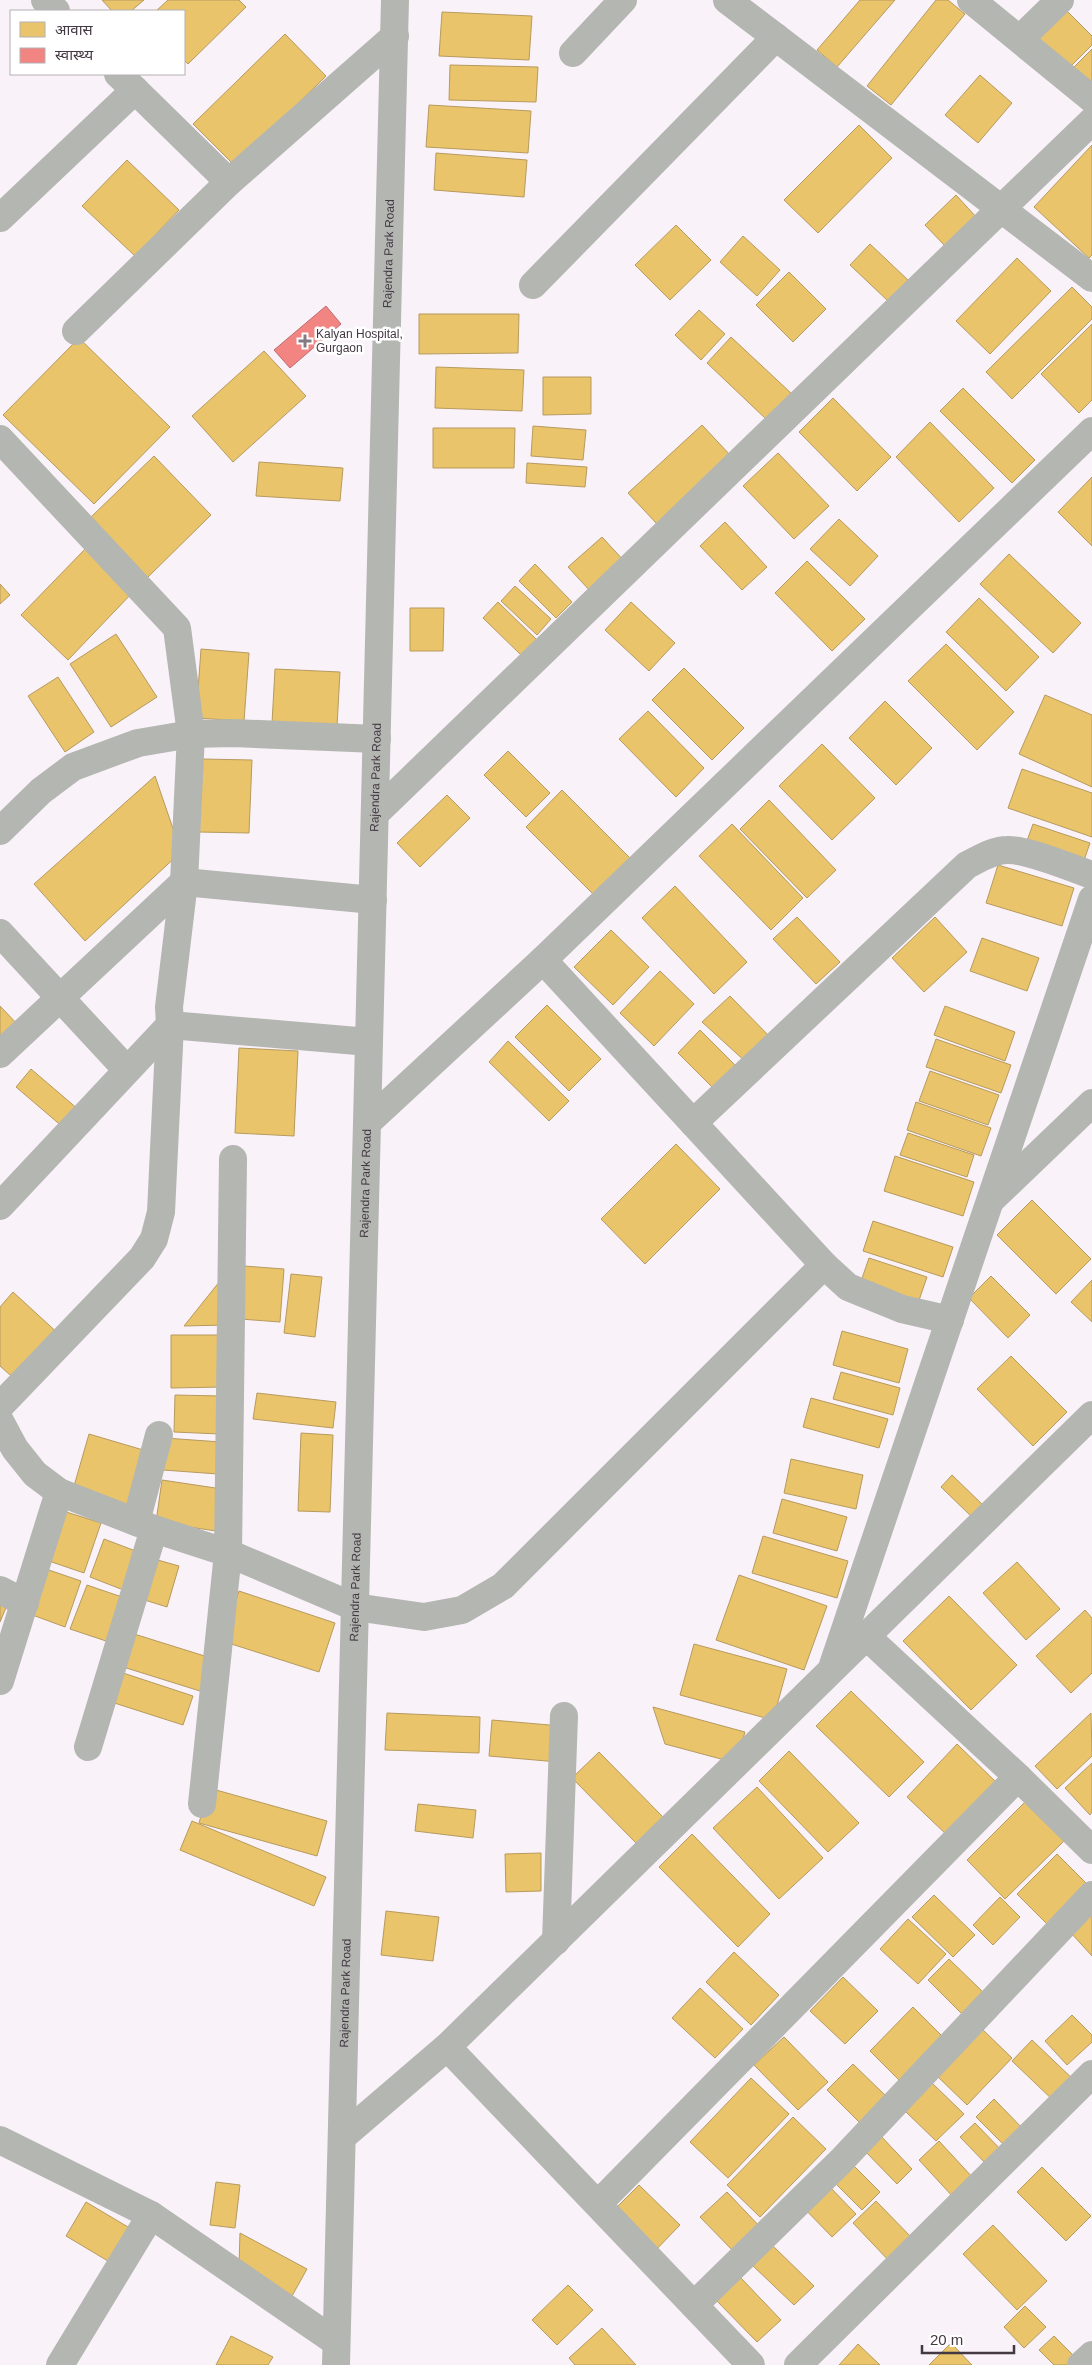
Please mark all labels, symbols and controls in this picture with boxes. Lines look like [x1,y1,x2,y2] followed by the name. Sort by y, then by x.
[10,10,185,75] legend
[55,21,94,38] text: आवास
[55,46,93,63] text: स्वास्थ्य
[380,199,397,308] street label: Rajendra Park Road
[316,327,403,355] place label: Kalyan Hospital, Gurgaon
[298,334,312,348] marker: Kalyan Hospital, Gurgaon
[367,723,384,832] street label: Rajendra Park Road
[357,1129,374,1238] street label: Rajendra Park Road
[347,1533,364,1642] street label: Rajendra Park Road
[337,1939,354,2048] street label: Rajendra Park Road
[922,2322,1014,2354] scale bar
[930,2331,963,2348] text: 20 m

